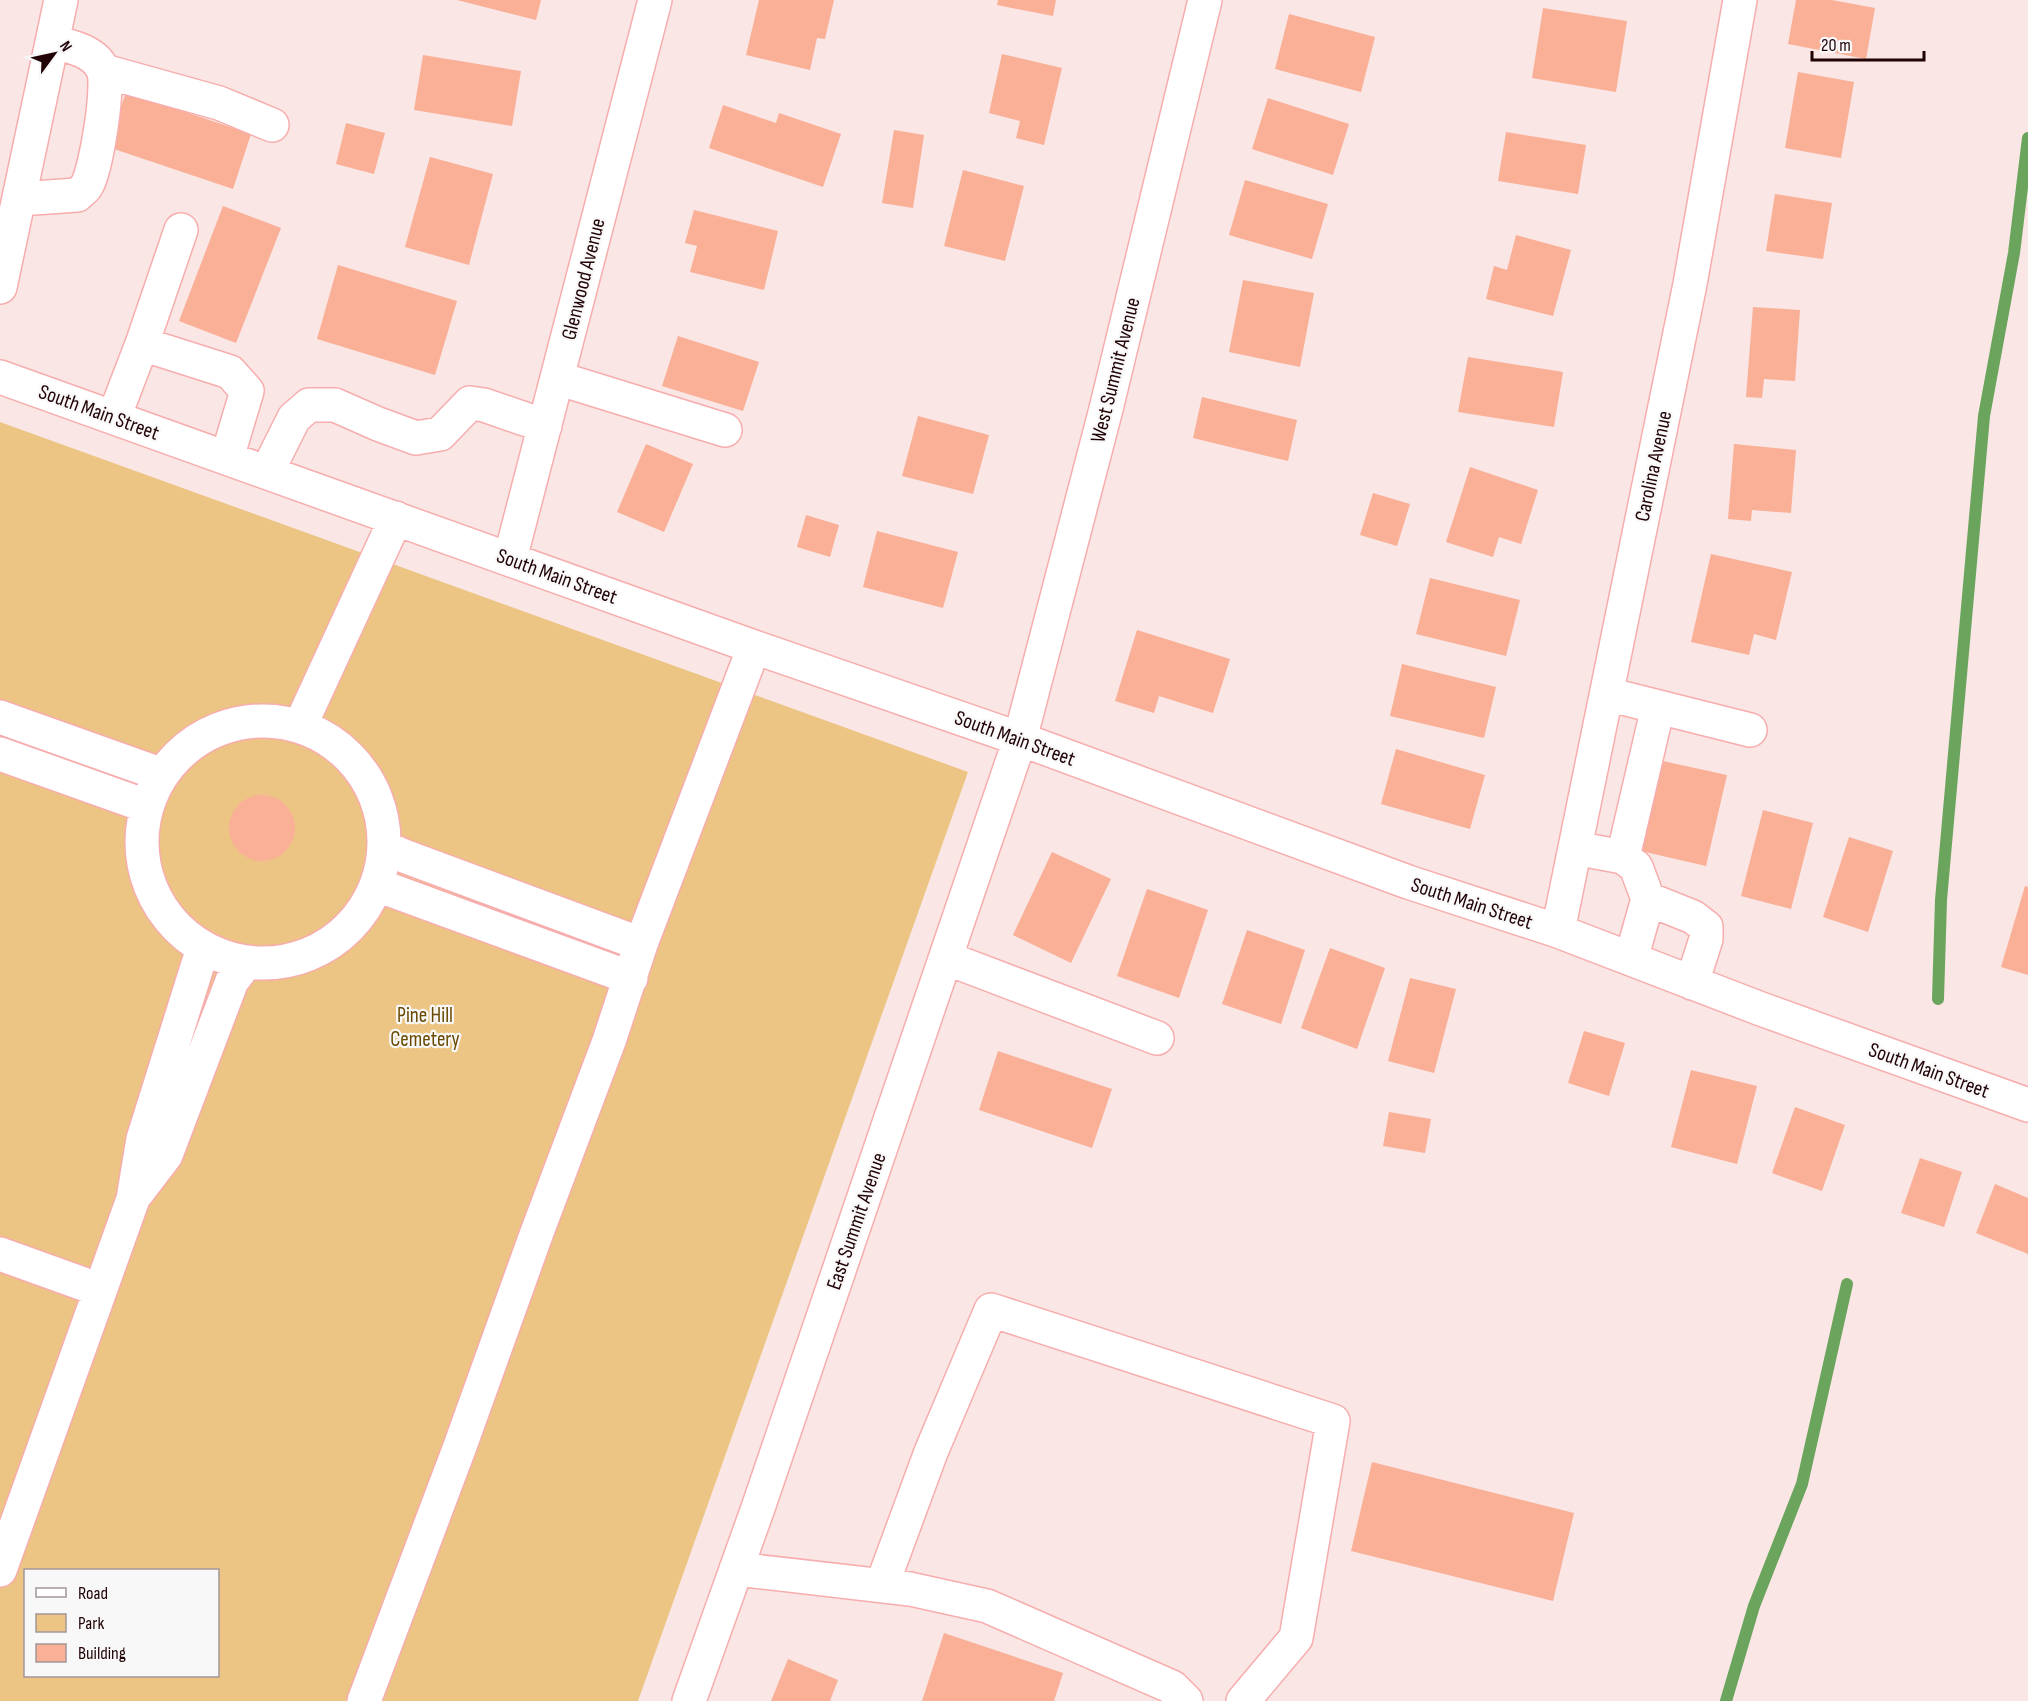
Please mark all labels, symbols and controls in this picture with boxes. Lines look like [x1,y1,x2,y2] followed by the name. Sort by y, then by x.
[24,24,84,84] north arrow
[1812,24,1924,62] scale bar
[1821,35,1851,56] text: 20 m
[55,38,76,55] text: N
[556,216,611,343] street label: Glenwood Avenue
[1085,295,1146,445] street label: West Summit Avenue
[35,379,162,446] street label: South Main Street
[1630,409,1677,524] street label: Carolina Avenue
[493,543,620,610] street label: South Main Street
[951,705,1078,772] street label: South Main Street
[1408,872,1536,935] street label: South Main Street
[390,1003,460,1052] park label: Pine Hill Cemetery
[1865,1037,1992,1104] street label: South Main Street
[821,1149,892,1293] street label: East Summit Avenue
[24,1569,219,1677] legend
[78,1583,108,1604] text: Road
[78,1613,104,1634] text: Park
[78,1643,126,1664] text: Building

